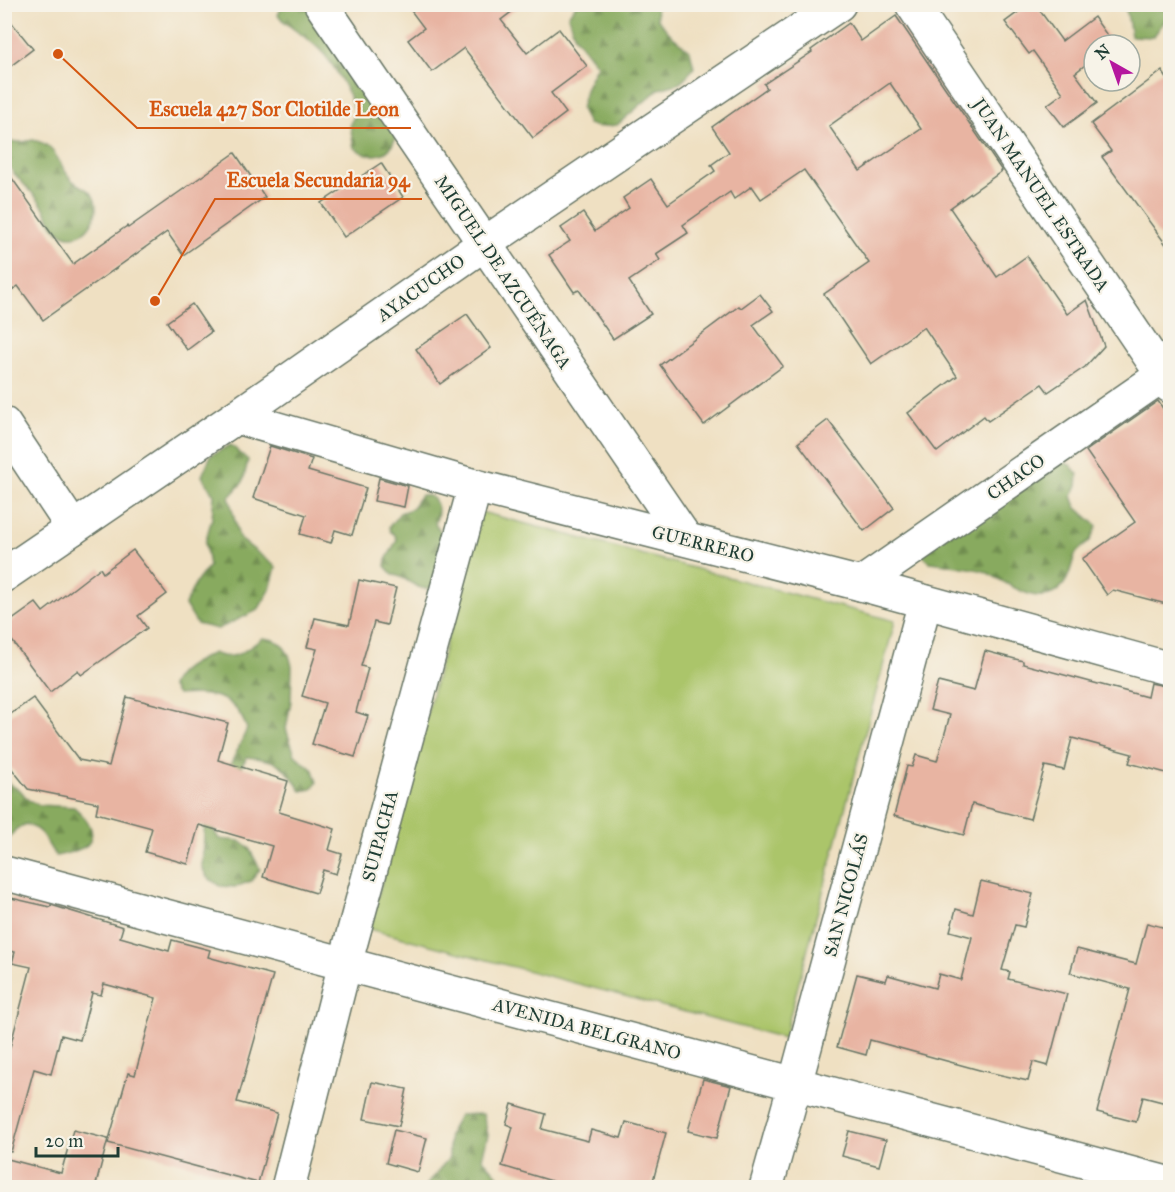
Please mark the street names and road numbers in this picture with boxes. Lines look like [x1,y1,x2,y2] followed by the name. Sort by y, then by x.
[966,92,1114,297] street label: JUAN MANUEL ESTRADA
[430,170,578,373] street label: MIGUEL DE AZCUÉNAGA
[372,250,469,327] street label: AYACUCHO
[983,449,1049,505] street label: CHACO
[650,521,756,567] street label: GUERRERO
[357,788,403,884] street label: SUIPACHA
[817,831,873,959] street label: SAN NICOLÁS
[490,993,683,1065] street label: AVENIDA BELGRANO

